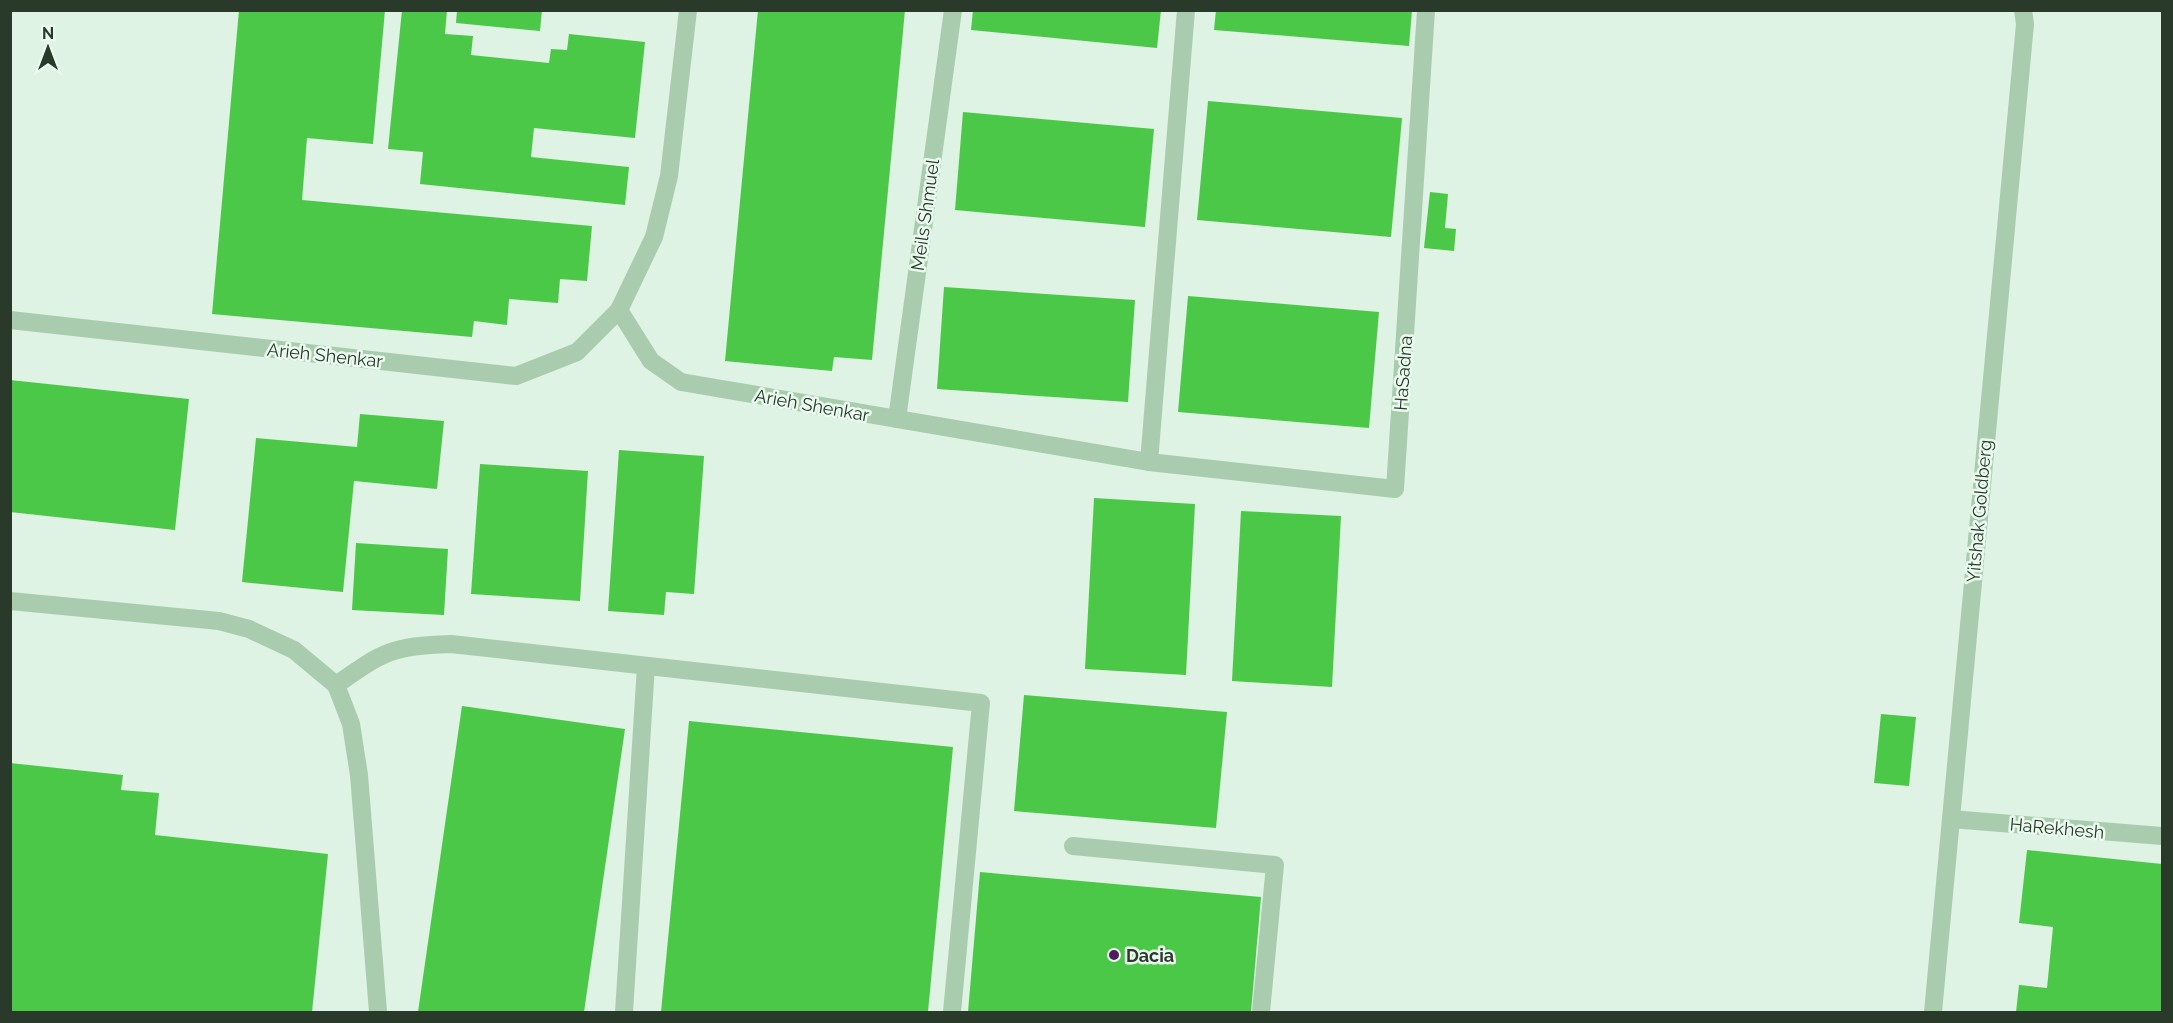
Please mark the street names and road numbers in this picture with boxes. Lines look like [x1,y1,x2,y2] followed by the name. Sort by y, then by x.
[907,158,943,272] street label: Meils Shmuel
[1390,335,1416,411] street label: HaSadna
[266,338,385,372] street label: Arieh Shenkar
[753,385,872,426] street label: Arieh Shenkar
[1962,439,1996,583] street label: Yitshak Goldberg
[2009,813,2105,843] street label: HaRekhesh

